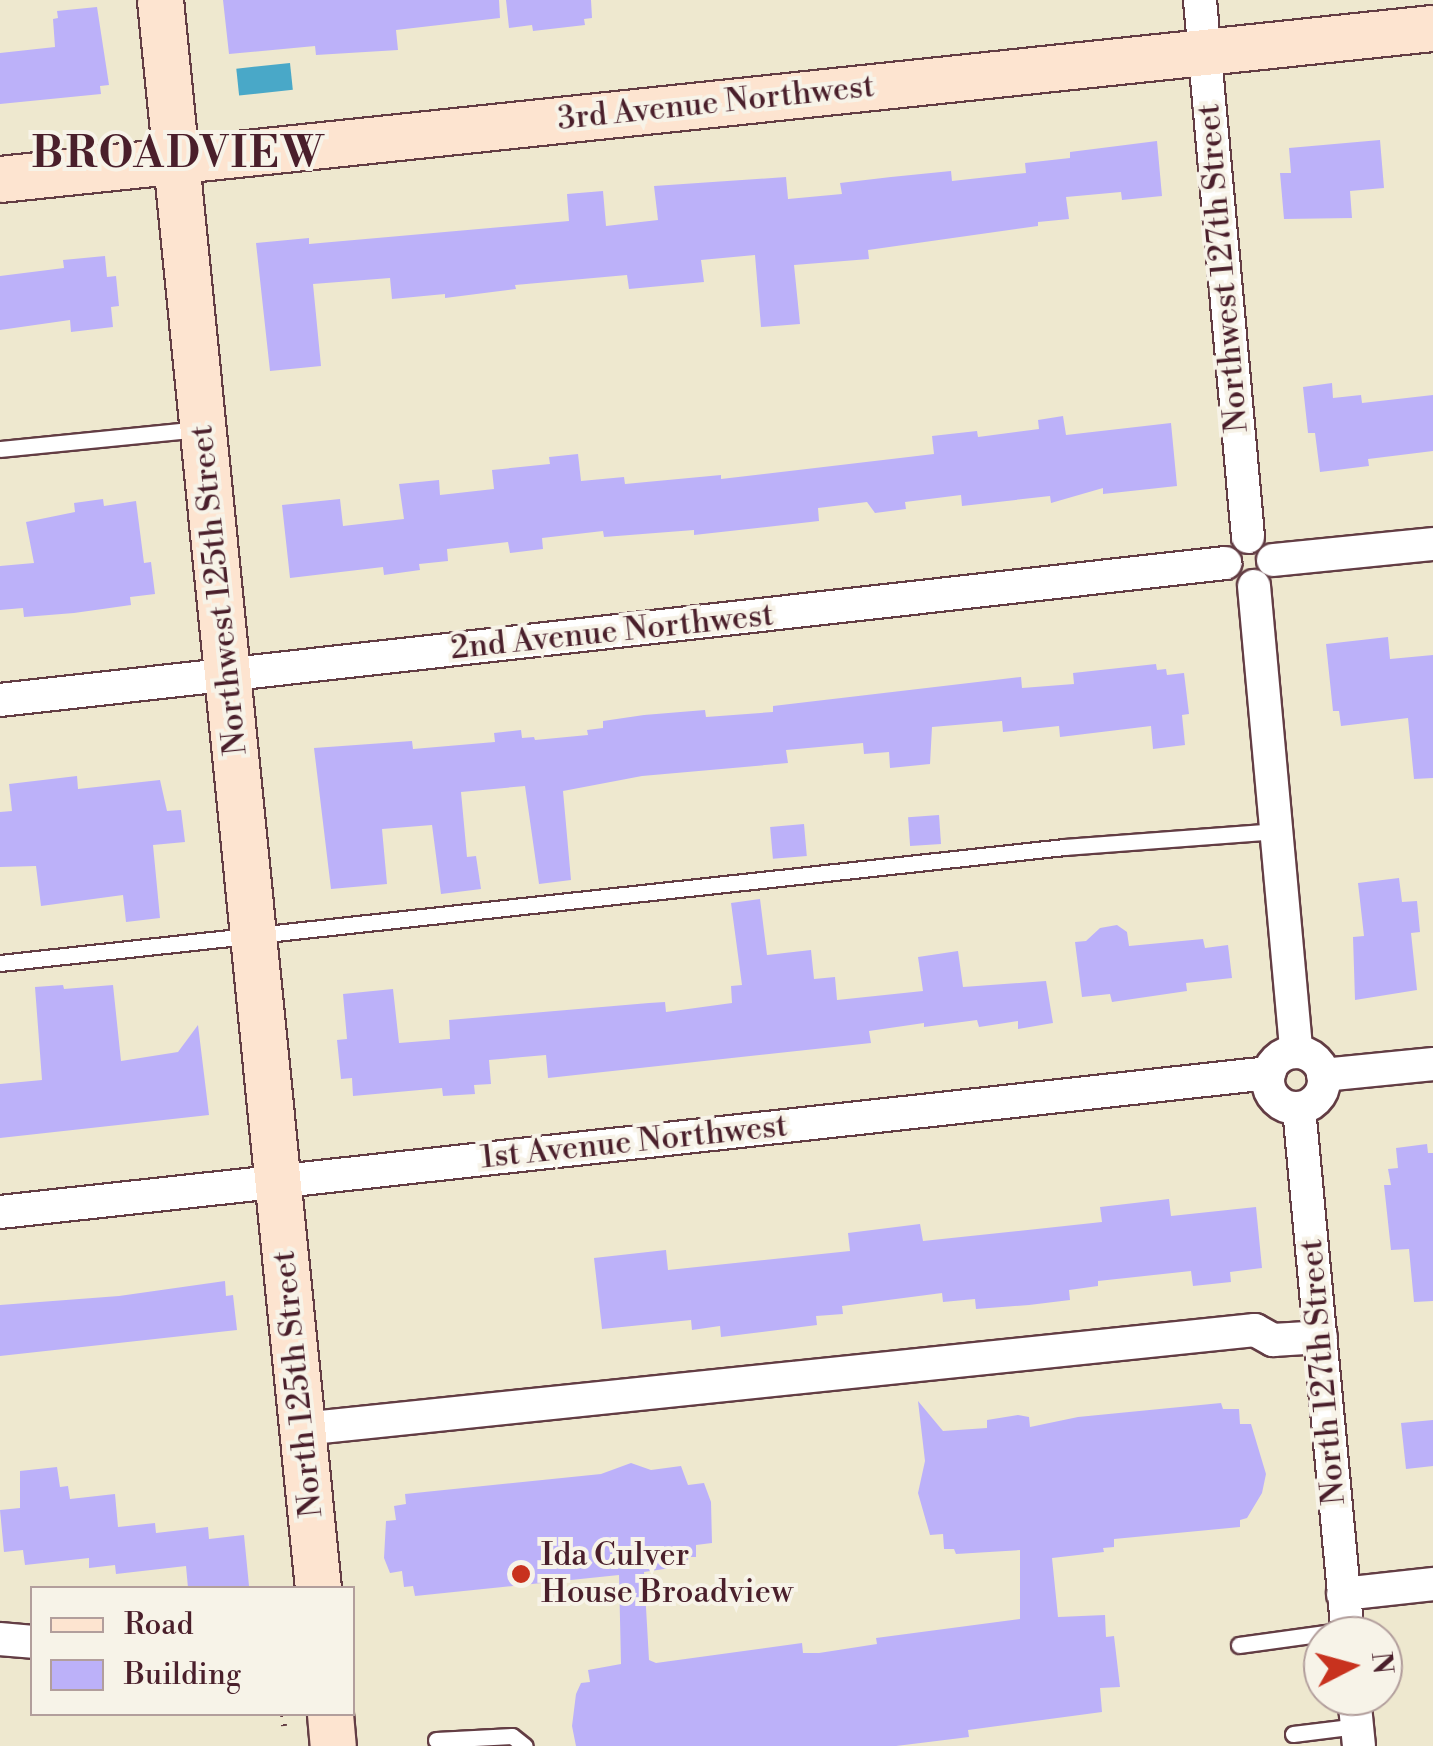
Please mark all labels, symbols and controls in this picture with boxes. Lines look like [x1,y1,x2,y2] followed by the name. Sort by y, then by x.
[556,67,876,139] street label: 3rd Avenue Northwest
[1189,102,1257,434] street label: Northwest 127th Street
[32,130,326,180] district label: BROADVIEW
[183,423,255,757] street label: Northwest 125th Street
[449,596,775,668] street label: 2nd Avenue Northwest
[479,1107,789,1177] street label: 1st Avenue Northwest
[1292,1238,1354,1506] street label: North 127th Street
[265,1249,331,1519] street label: North 125th Street
[541,1537,793,1612] place label: Ida Culver House Broadview
[510,1563,532,1585] marker: Ida Culver House Broadview
[30,1586,355,1716] legend
[124,1606,194,1644] text: Road
[1303,1616,1403,1716] north arrow
[1363,1650,1400,1676] text: N
[124,1656,241,1694] text: Building

